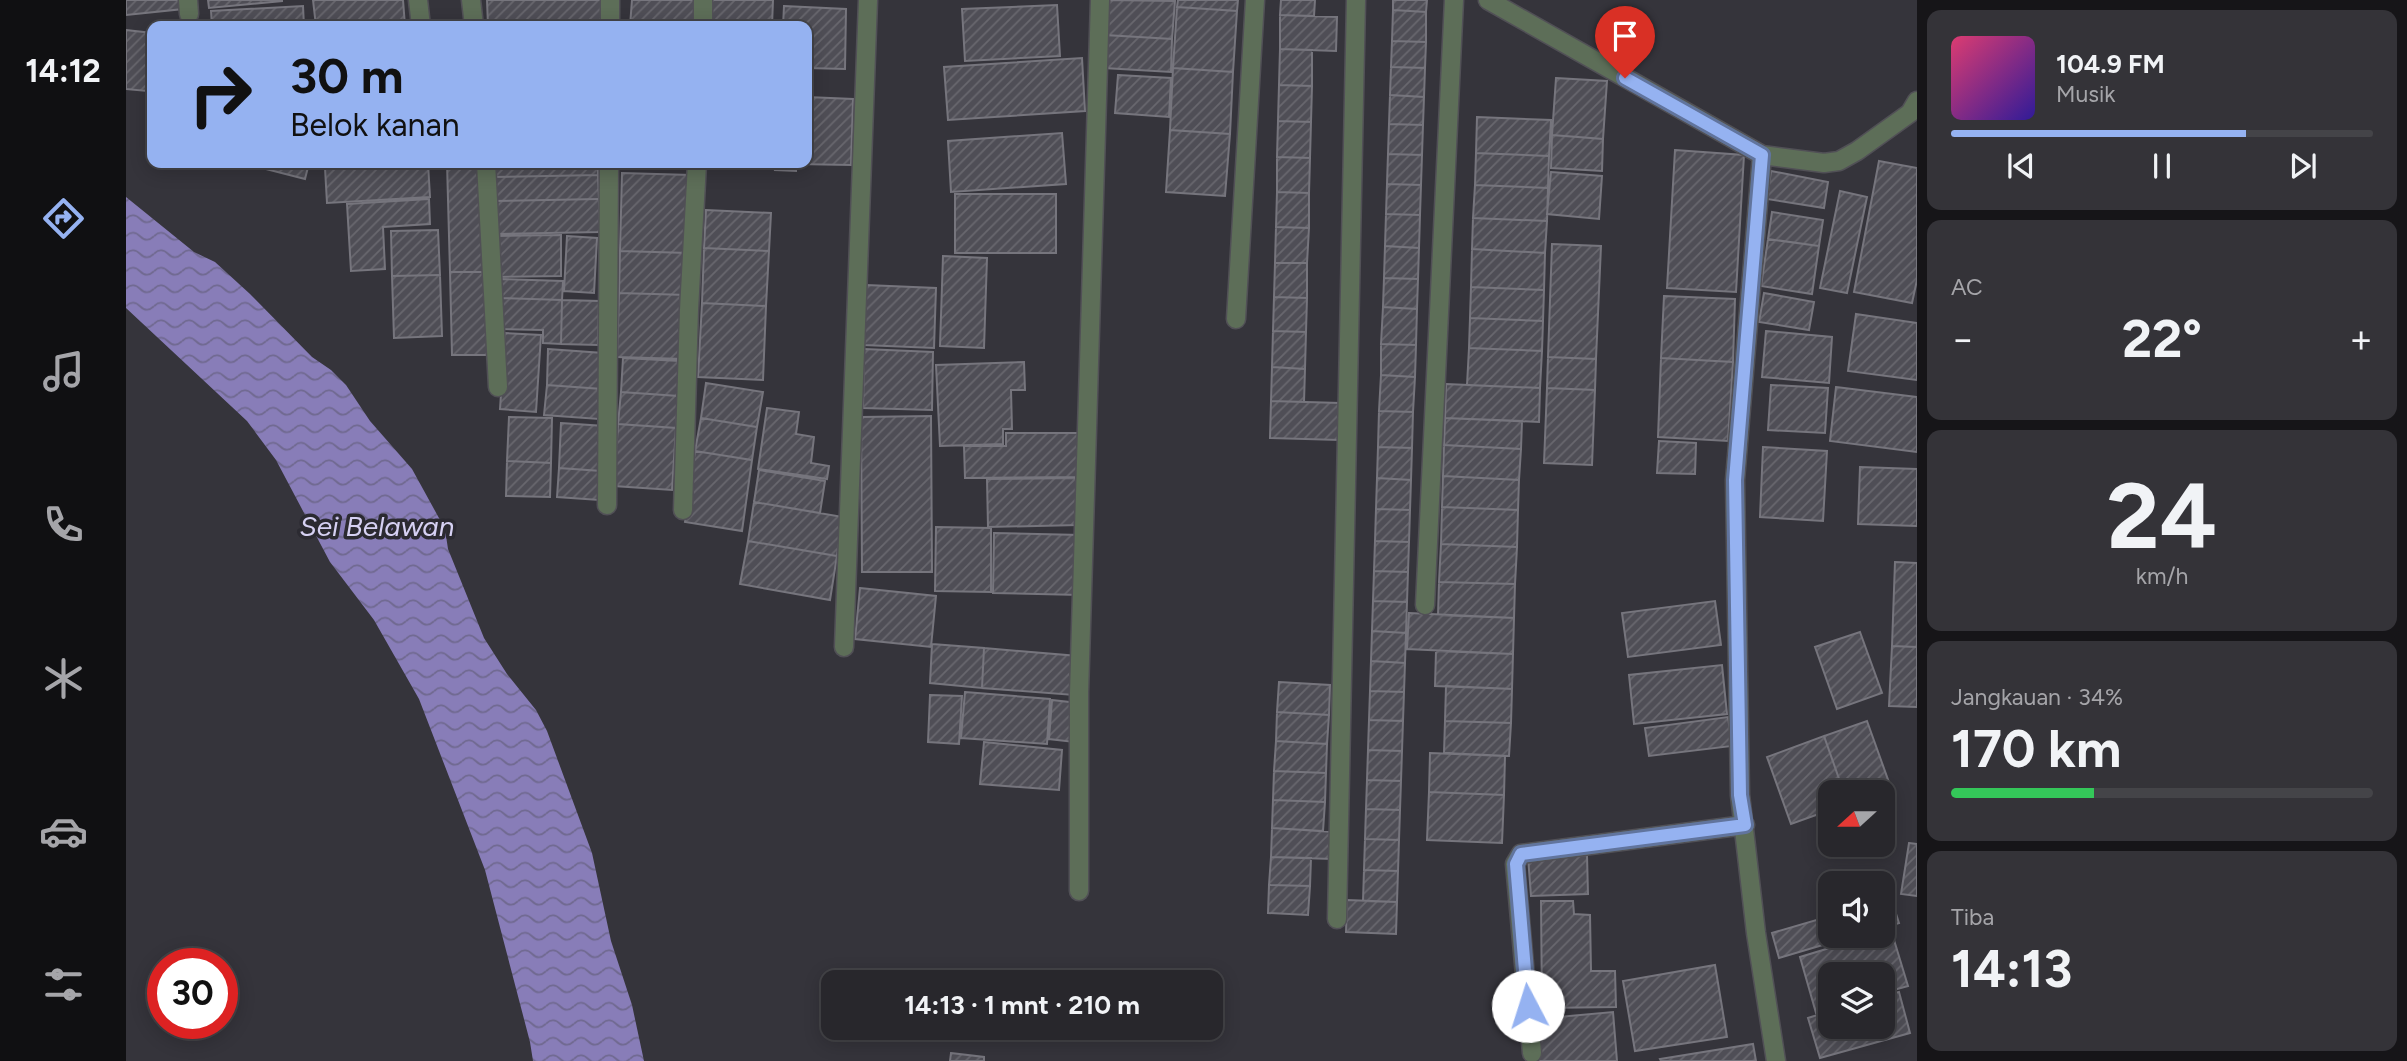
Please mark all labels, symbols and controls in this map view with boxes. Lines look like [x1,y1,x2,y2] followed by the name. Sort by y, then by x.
[1595,6,1655,78] pin
[1606,17,1644,55] icon: arrive
[290,46,403,105] text: 30 m
[2056,48,2165,80] text: 104.9 FM
[175,49,266,140] icon: right
[25,52,101,90] text: 14:12
[2056,80,2116,108] text: Musik
[290,106,460,144] text: Belok kanan
[2002,147,2040,185] icon: previous
[2143,147,2181,185] icon: pause
[2284,147,2322,185] icon: next
[39,194,88,243] icon: directions
[1951,273,1983,301] text: AC
[2122,308,2202,370] text: 22°
[1951,316,1975,362] text: −
[2349,316,2373,362] text: +
[39,347,88,396] icon: music
[2107,462,2217,571] text: 24
[39,500,88,549] icon: phone
[300,509,454,543] water label: Sei Belawan
[2136,562,2188,590] text: km/h
[39,654,88,703] icon: climate
[1951,683,2123,711] text: Jangkauan · 34%
[1951,718,2121,780] text: 170 km
[1818,780,1895,858] north arrow
[1818,780,1895,1039] map controls
[39,807,88,856] icon: car
[1818,871,1895,948] button: sound
[1951,903,1994,931] text: Tiba
[1951,938,2072,1000] text: 14:13
[147,948,238,1039] speed limit sign: 30
[39,960,88,1009] icon: filters
[1818,962,1895,1039] button: layers
[1491,969,1565,1043] position arrow
[904,989,1140,1021] text: 14:13 · 1 mnt · 210 m

